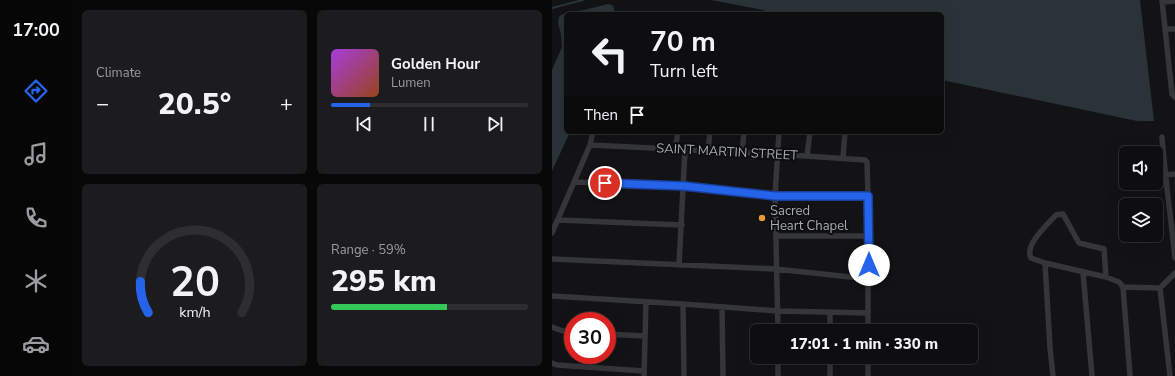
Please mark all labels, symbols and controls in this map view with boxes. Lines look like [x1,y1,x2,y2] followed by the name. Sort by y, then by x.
[12,18,60,42] text: 17:00
[650,23,716,61] text: 70 m
[584,28,636,80] icon: left
[391,54,480,74] text: Golden Hour
[650,59,718,83] text: Turn left
[96,64,141,82] text: Climate
[391,74,431,92] text: Lumen
[22,77,50,105] icon: directions
[158,84,231,125] text: 20.5°
[96,89,109,119] text: −
[280,89,293,119] text: +
[626,104,648,126] icon: arrive
[584,105,618,125] text: Then
[353,113,375,135] icon: previous
[418,113,440,135] icon: pause
[484,113,506,135] icon: next
[656,139,798,165] street label: SAINT MARTIN STREET
[22,140,50,168] icon: music
[1119,146,1163,242] map controls
[1119,146,1163,190] button: sound
[588,166,622,200] pin
[594,172,616,194] icon: arrive
[1119,198,1163,242] button: layers
[770,202,848,235] place label: Sacred Heart Chapel
[22,204,50,232] icon: phone
[757,213,767,223] marker: Sacred Heart Chapel
[331,241,406,259] text: Range · 59%
[848,244,890,286] position arrow
[170,254,219,311] text: 20
[331,261,437,302] text: 295 km
[22,267,50,295] icon: climate
[179,303,210,322] text: km/h
[564,312,616,364] speed limit sign: 30
[22,330,50,358] icon: car
[790,334,938,354] text: 17:01 · 1 min · 330 m

